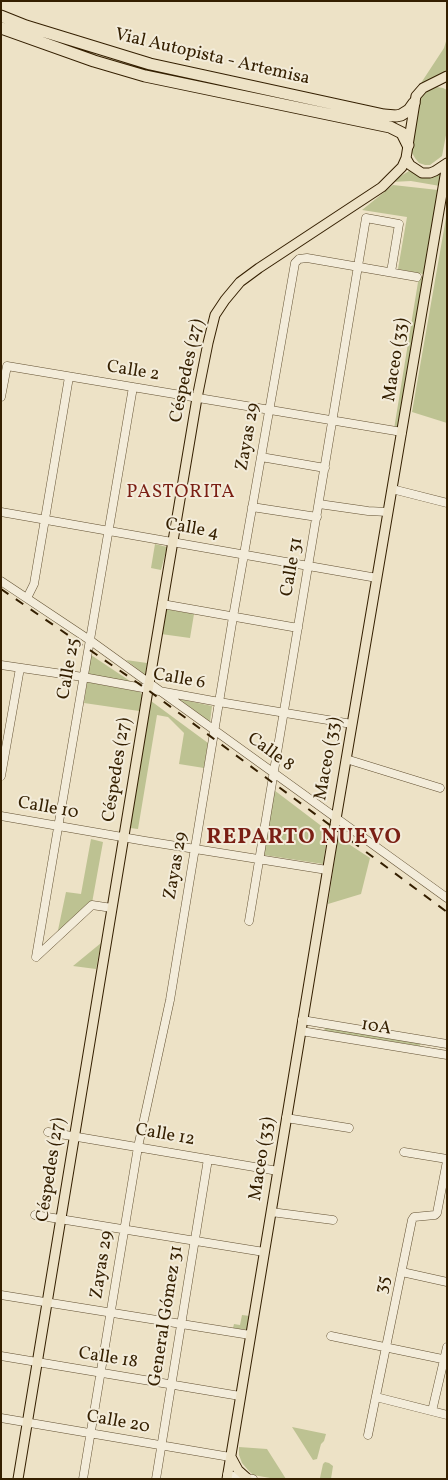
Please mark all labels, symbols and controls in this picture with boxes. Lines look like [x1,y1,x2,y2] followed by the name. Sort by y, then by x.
[112,25,312,91] street label: Vial Autopista - Artemisa
[166,317,210,425] street label: Céspedes (27)
[380,317,414,403] street label: Maceo (33)
[105,357,161,387] street label: Calle 2
[232,401,266,473] street label: Zayas 29
[125,483,237,505] district label: PASTORITA
[163,515,221,545] street label: Calle 4
[277,536,309,598] street label: Calle 31
[54,637,86,701] street label: Calle 25
[151,665,207,695] street label: Calle 6
[99,716,137,824] street label: Céspedes (27)
[311,716,347,802] street label: Maceo (33)
[242,729,298,777] street label: Calle 8
[16,793,80,825] street label: Calle 10
[205,826,403,852] district label: REPARTO NUEVO
[160,830,194,902] street label: Zayas 29
[359,1015,393,1041] street label: 10A
[33,1116,71,1224] street label: Céspedes (27)
[246,1116,280,1202] street label: Maceo (33)
[133,1120,197,1152] street label: Calle 12
[87,1229,119,1301] street label: Zayas 29
[145,1244,189,1388] street label: General Gómez 31
[372,1274,396,1296] street label: 35
[77,1344,139,1374] street label: Calle 18
[85,1407,151,1439] street label: Calle 20

